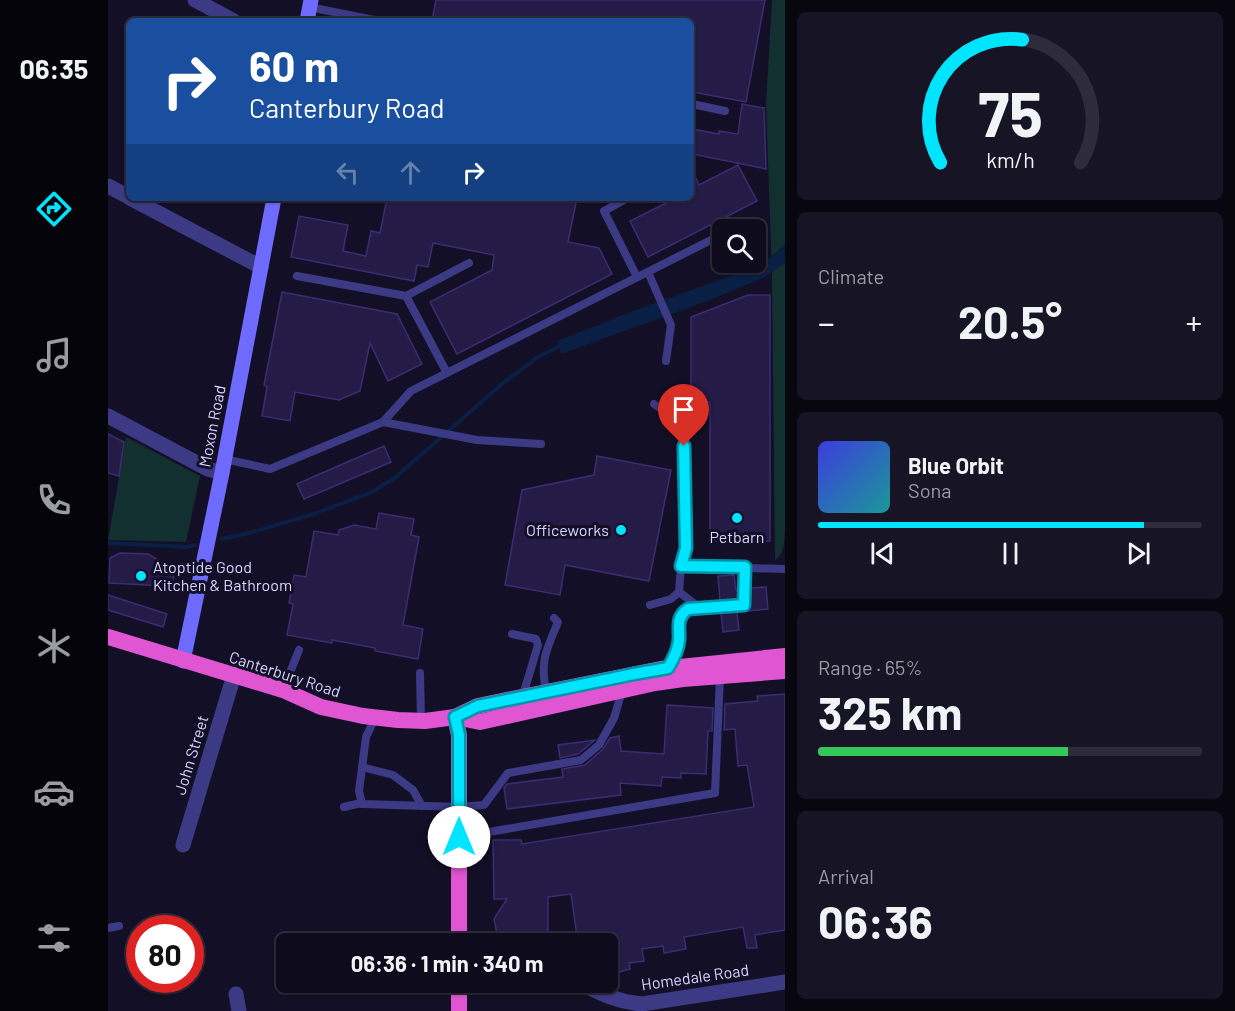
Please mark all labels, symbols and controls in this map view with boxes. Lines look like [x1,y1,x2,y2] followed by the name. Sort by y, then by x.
[249,40,339,90] text: 60 m
[150,42,228,120] icon: right
[20,52,88,84] text: 06:35
[978,75,1042,149] text: 75
[249,91,445,123] text: Canterbury Road
[986,147,1034,172] text: km/h
[331,156,364,189] icon: left
[394,156,427,189] icon: ahead
[457,156,490,189] icon: right
[33,188,75,230] icon: directions
[712,219,766,273] map controls
[712,219,766,273] button: search
[818,264,884,288] text: Climate
[958,294,1062,348] text: 20.5°
[818,302,835,342] text: −
[1186,302,1202,342] text: +
[33,334,75,376] icon: music
[194,383,229,469] street label: Moxon Road
[658,384,709,446] pin
[667,393,700,426] icon: arrive
[908,452,1004,478] text: Blue Orbit
[908,478,952,502] text: Sona
[33,479,75,521] icon: phone
[730,511,744,525] marker: Petbarn
[526,520,609,539] place label: Officeworks
[614,523,628,537] marker: Officeworks
[710,527,764,546] place label: Petbarn
[866,537,899,570] icon: previous
[994,537,1027,570] icon: pause
[1122,537,1155,570] icon: next
[153,557,292,594] place label: Atoptide Good Kitchen & Bathroom
[134,569,148,583] marker: Atoptide Good Kitchen & Bathroom
[33,625,75,667] icon: climate
[227,647,343,700] street label: Canterbury Road
[818,655,922,679] text: Range · 65%
[818,685,962,739] text: 325 km
[169,713,212,797] street label: John Street
[33,771,75,813] icon: car
[427,805,491,869] position arrow
[818,864,874,888] text: Arrival
[818,894,933,948] text: 06:36
[126,915,204,993] speed limit sign: 80
[33,917,75,959] icon: filters
[351,950,543,976] text: 06:36 · 1 min · 340 m
[640,960,750,993] street label: Homedale Road

